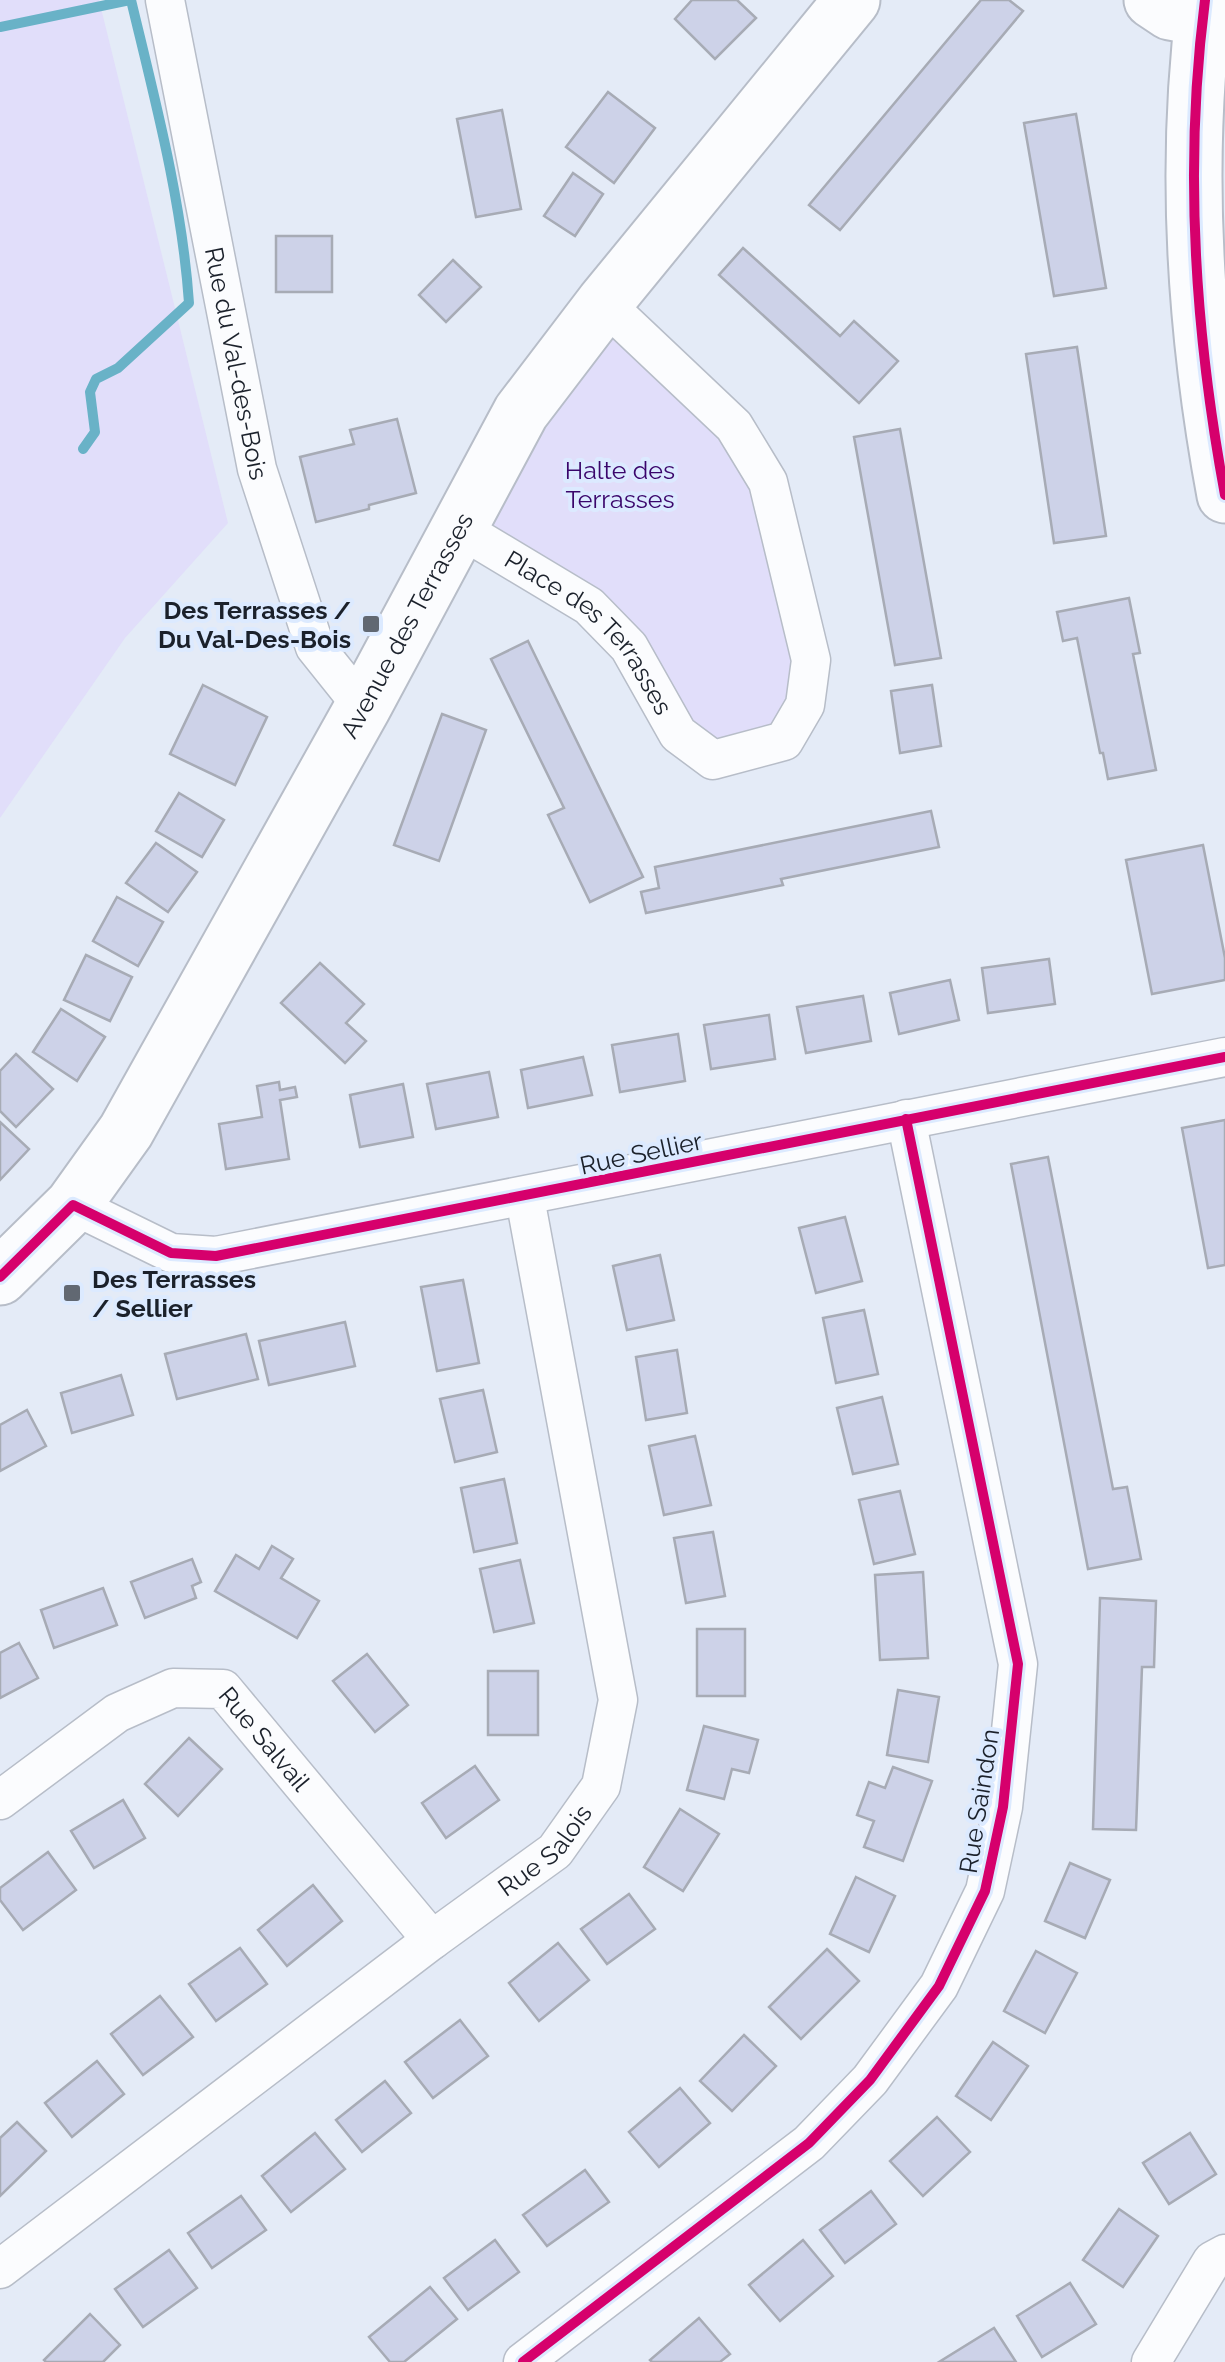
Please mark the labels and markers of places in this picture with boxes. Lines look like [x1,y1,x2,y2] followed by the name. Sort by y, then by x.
[158,595,351,654] place label: Des Terrasses / Du Val-Des-Bois
[360,613,382,635] marker: Des Terrasses / Du Val-Des-Bois
[92,1264,256,1323] place label: Des Terrasses / Sellier
[61,1282,83,1304] marker: Des Terrasses / Sellier

